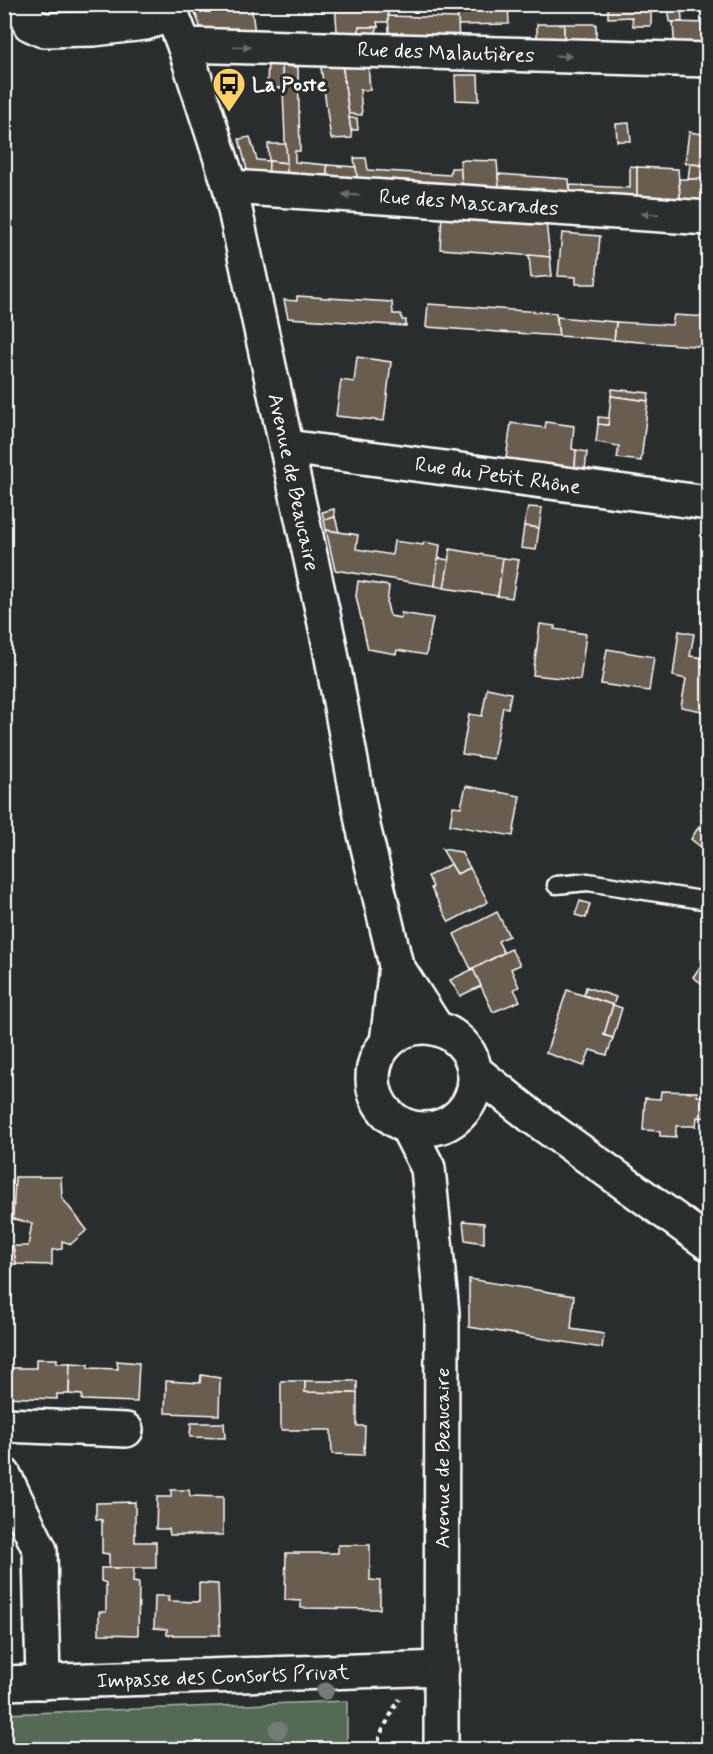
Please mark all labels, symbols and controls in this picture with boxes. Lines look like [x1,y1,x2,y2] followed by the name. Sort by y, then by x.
[357,36,535,70] street label: Rue des Malautières
[232,42,251,51] one-way arrow
[553,51,572,60] one-way arrow
[211,66,247,113] bus stop icon: La Poste
[252,71,327,99] place label: La Poste
[378,183,560,223] street label: Rue des Mascarades
[341,190,360,199] one-way arrow
[641,209,660,219] one-way arrow
[261,391,326,574] street label: Avenue de Beaucaire
[413,450,583,501] street label: Rue du Petit Rhône
[429,1368,457,1548] street label: Avenue de Beaucaire
[96,1659,350,1695] street label: Impasse des Consorts Privat

